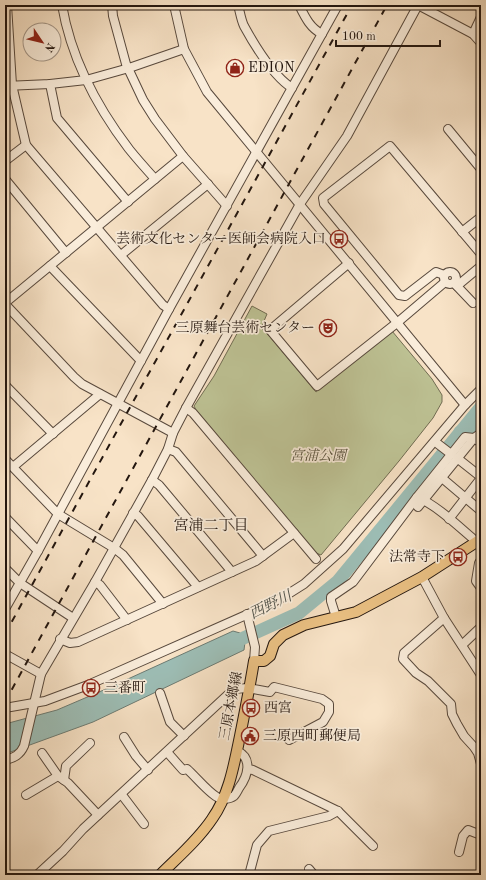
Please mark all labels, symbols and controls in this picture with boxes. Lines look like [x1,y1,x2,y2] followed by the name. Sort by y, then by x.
[22,22,62,62] north arrow
[336,22,440,48] scale bar
[342,31,376,43] text: 100 m
[42,40,56,54] text: N
[225,58,245,78] shop icon: EDION
[248,61,295,75] place label: EDION
[329,229,349,249] bus stop icon: 芸術文化センター医師会病院入口
[117,231,326,246] place label: 芸術文化センター医師会病院入口
[318,318,338,338] theatre icon: 三原舞台芸術センター
[176,319,315,335] place label: 三原舞台芸術センター
[290,448,348,463] park label: 宮浦公園
[173,517,249,534] district label: 宮浦二丁目
[448,547,468,567] bus stop icon: 法常寺下
[389,549,445,564] place label: 法常寺下
[247,587,296,623] water label: 西野川
[216,670,245,742] street label: 三原本郷線
[81,678,101,698] bus stop icon: 三番町
[104,680,146,695] place label: 三番町
[241,698,261,718] bus stop icon: 西宮
[264,700,292,715] place label: 西宮
[240,726,260,746] public building icon: 三原西町郵便局
[263,728,361,743] place label: 三原西町郵便局

